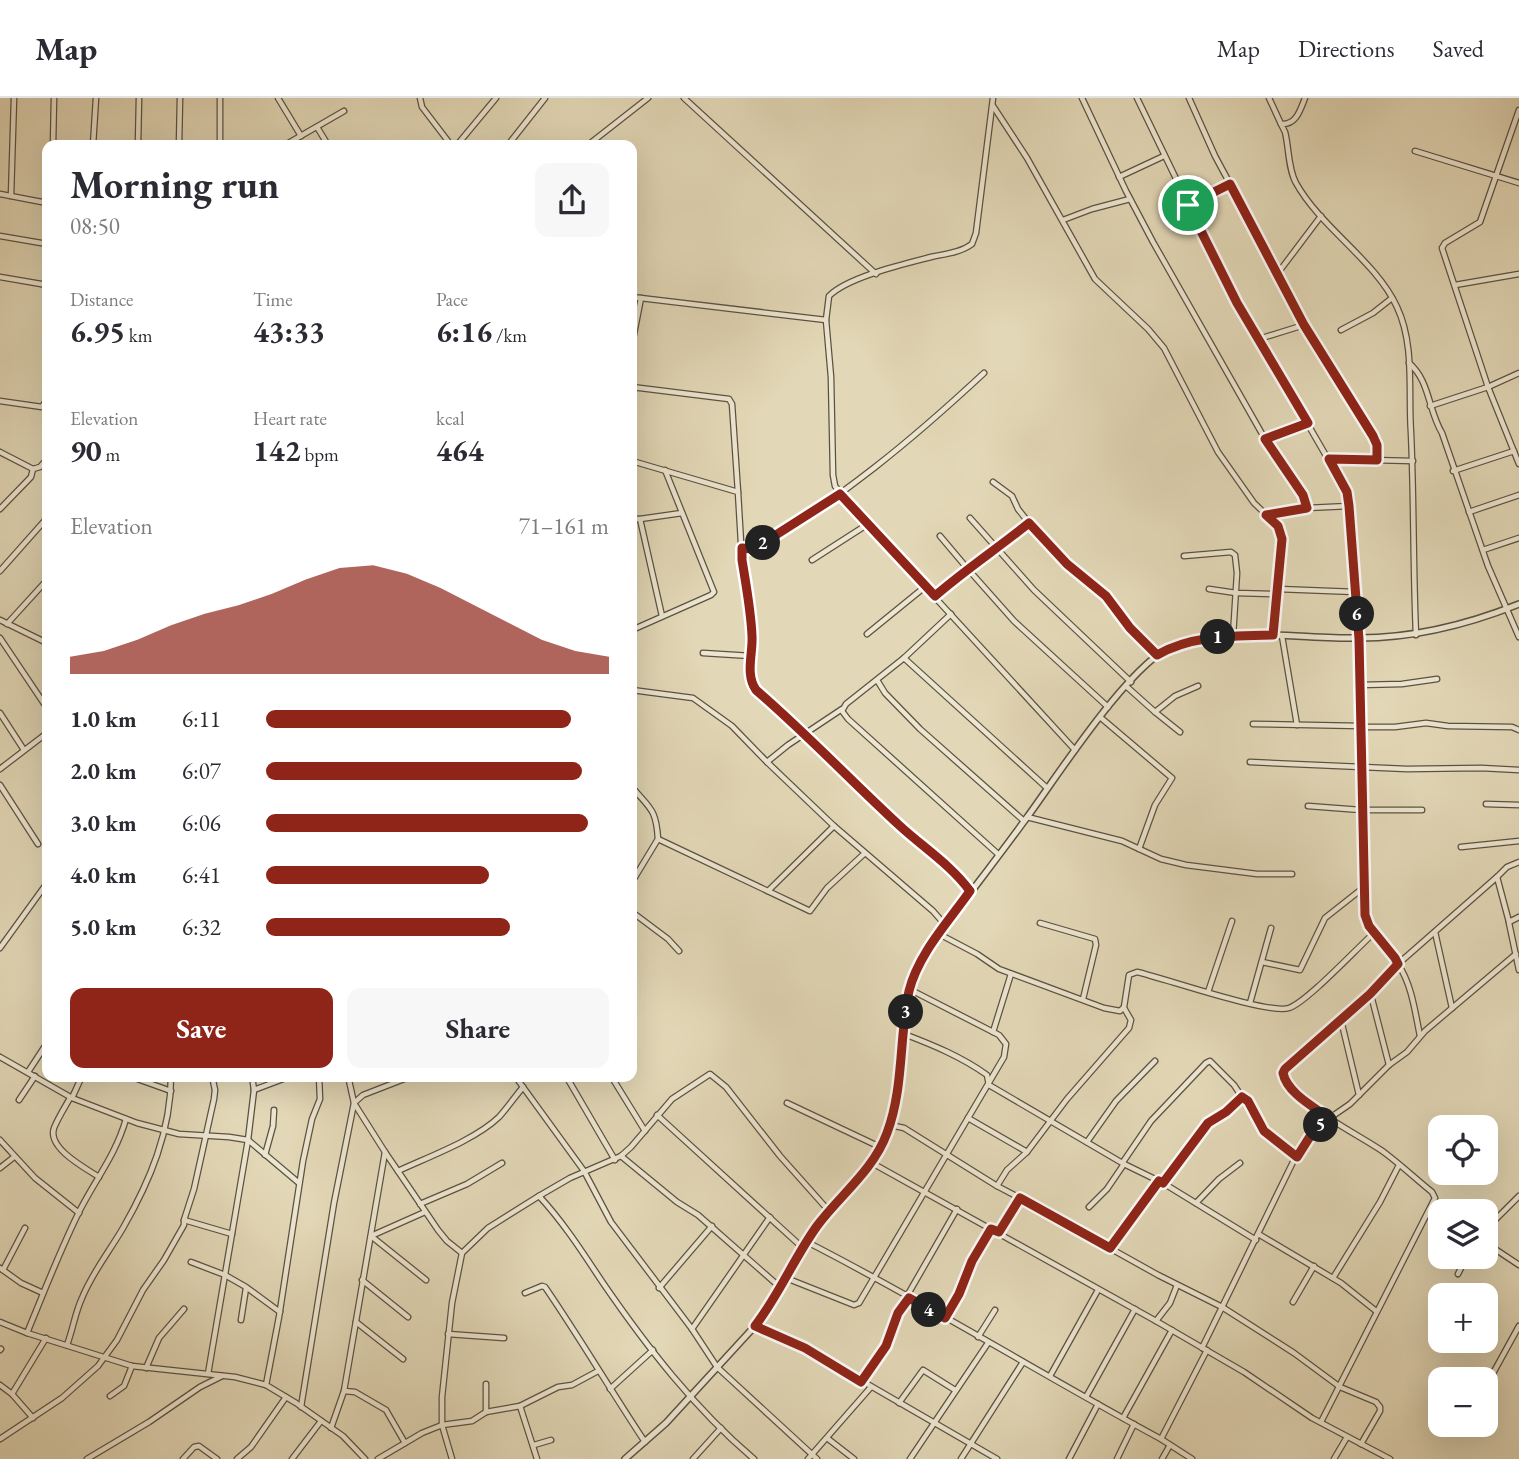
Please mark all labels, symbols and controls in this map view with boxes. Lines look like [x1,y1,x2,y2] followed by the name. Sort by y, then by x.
[35,27,97,70] text: Map
[1217,33,1260,64] text: Map
[1298,33,1395,64] text: Directions
[1433,33,1484,64] text: Saved
[70,160,279,209] text: Morning run
[535,163,609,237] button: share
[1158,175,1218,235] pin
[1169,186,1207,224] icon: arrive
[70,211,120,241] text: 08:50
[70,287,133,312] text: Distance
[253,287,293,312] text: Time
[436,287,468,312] text: Pace
[70,312,125,351] text: 6.95
[253,312,325,351] text: 43:33
[436,312,492,351] text: 6:16
[125,323,153,348] text: km
[492,323,527,348] text: /km
[70,406,138,431] text: Elevation
[253,406,327,431] text: Heart rate
[436,406,465,431] text: kcal
[70,431,102,470] text: 90
[253,431,301,470] text: 142
[436,431,484,470] text: 464
[102,442,120,467] text: m
[301,442,339,467] text: bpm
[70,511,153,541] text: Elevation
[519,511,609,541] text: 71–161 m
[746,526,780,560] pin: 2
[757,530,768,555] text: 2
[1340,596,1374,632] pin: 6
[1351,601,1362,626] text: 6
[1200,620,1236,654] pin: 1
[1212,624,1223,649] text: 1
[70,704,137,734] text: 1.0 km
[182,704,221,734] text: 6:11
[70,756,137,786] text: 2.0 km
[182,756,221,786] text: 6:07
[70,808,137,838] text: 3.0 km
[182,808,221,838] text: 6:06
[70,860,137,890] text: 4.0 km
[182,860,221,890] text: 6:41
[70,912,137,942] text: 5.0 km
[182,912,221,942] text: 6:32
[70,988,333,1068] button: Save
[347,988,609,1068] button: Share
[888,995,923,1030] pin: 3
[900,999,911,1024] text: 3
[1304,1108,1338,1142] pin: 5
[1315,1112,1326,1137] text: 5
[1428,1115,1498,1437] map controls
[1428,1115,1498,1185] button: locate
[1428,1199,1498,1269] button: layers
[1428,1283,1498,1353] button: +
[912,1292,946,1328] pin: 4
[923,1297,934,1322] text: 4
[1428,1367,1498,1437] button: −

